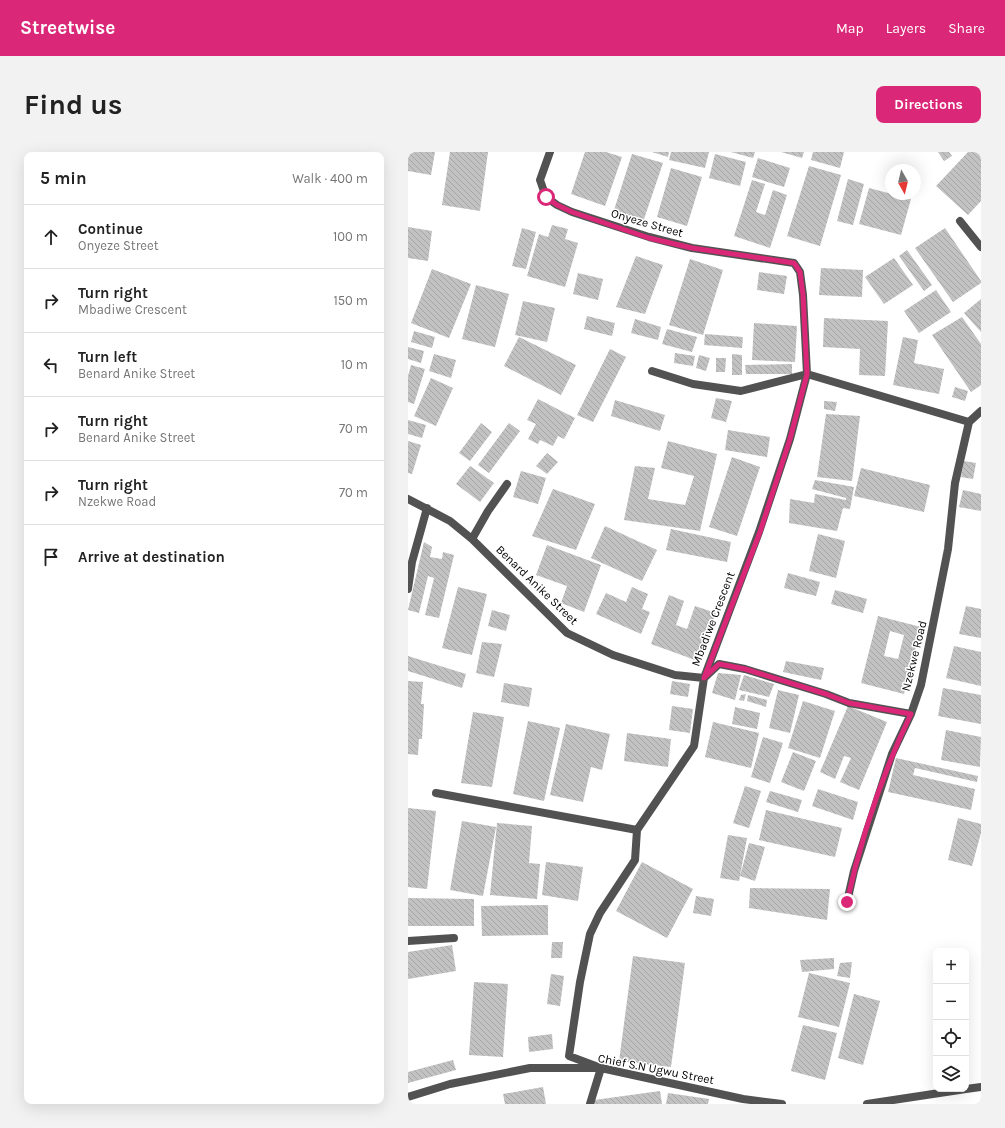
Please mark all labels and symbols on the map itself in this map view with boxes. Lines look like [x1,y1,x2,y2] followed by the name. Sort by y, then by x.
[885,164,921,200] north arrow
[537,188,555,206] route start
[609,206,685,240] street label: Onyeze Street
[493,542,581,628] street label: Benard Anike Street
[688,569,738,668] street label: Mbadiwe Crescent
[898,619,930,693] street label: Nzekwe Road
[838,893,856,911] route end
[597,1051,716,1087] street label: Chief S.N Ugwu Street

